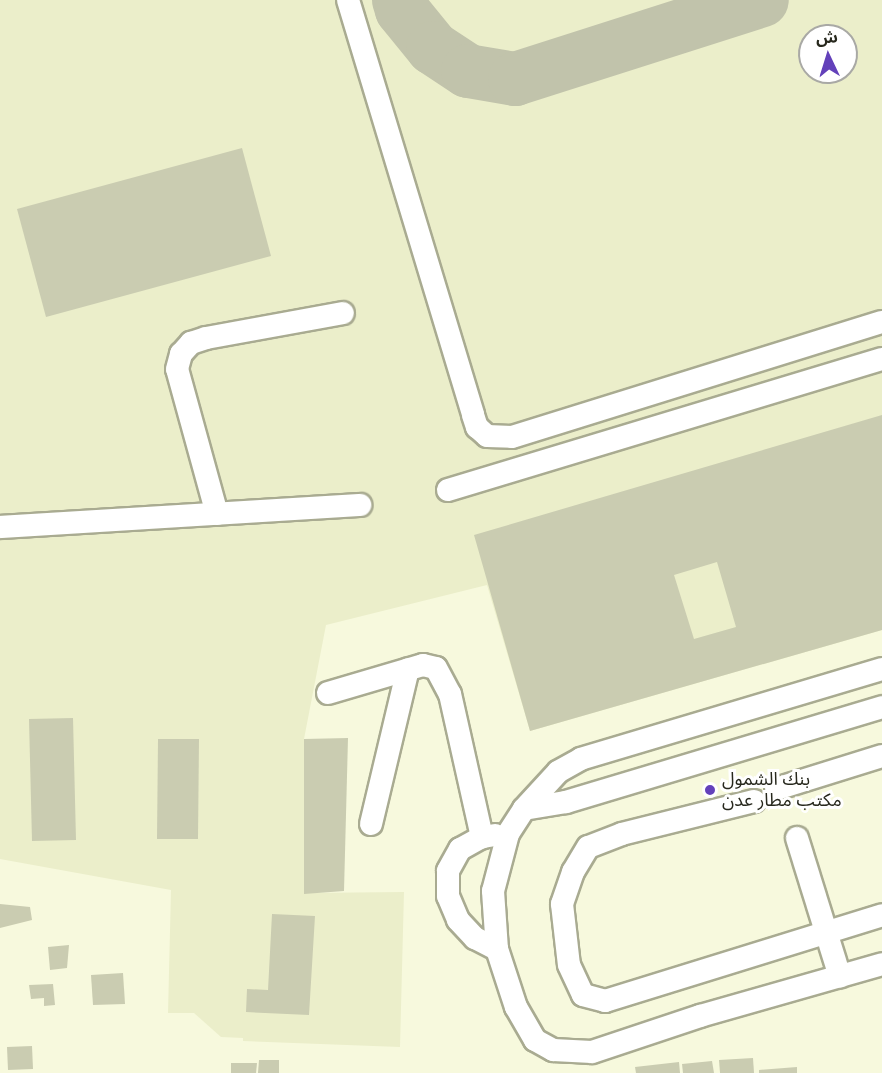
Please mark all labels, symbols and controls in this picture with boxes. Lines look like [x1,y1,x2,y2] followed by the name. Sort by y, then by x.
[798,24,858,84] north arrow
[815,26,839,49] text: ش
[722,769,842,812] place label: بنك الشمول مكتب مطار عدن
[703,783,717,797] marker: بنك الشمول مكتب مطار عدن

